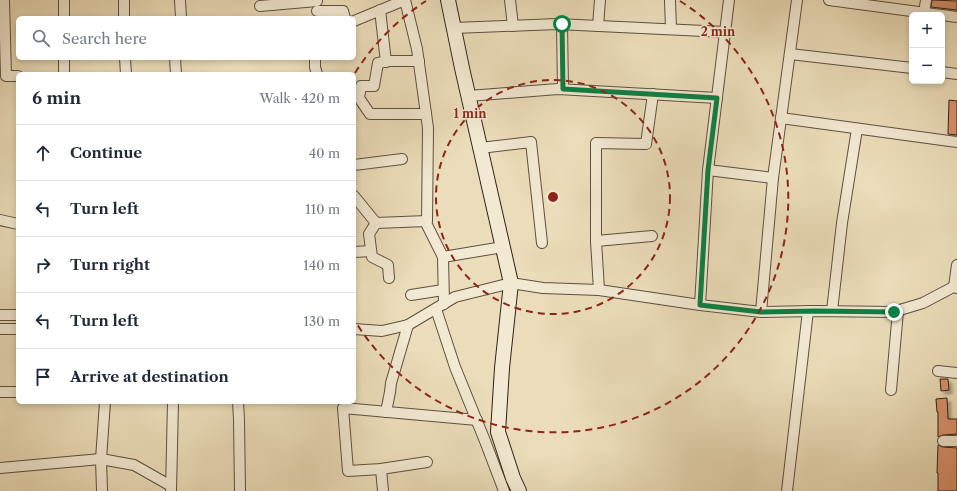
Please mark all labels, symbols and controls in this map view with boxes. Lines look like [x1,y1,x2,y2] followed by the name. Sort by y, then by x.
[909,12,945,84] map controls
[909,12,945,48] button: +
[553,15,571,33] route start
[16,16,356,60] search box
[701,24,736,39] text: 2 min
[30,27,52,49] icon: search
[62,29,147,48] text: Search here
[909,48,945,84] button: −
[32,88,81,108] text: 6 min
[260,90,340,106] text: Walk · 420 m
[454,106,487,121] text: 1 min
[32,142,54,164] icon: ahead
[70,143,142,162] text: Continue
[309,145,340,161] text: 40 m
[546,190,560,204] centre of rings
[32,198,54,220] icon: left
[70,199,139,218] text: Turn left
[305,201,340,217] text: 110 m
[32,254,54,276] icon: right
[70,255,150,274] text: Turn right
[303,257,340,273] text: 140 m
[885,303,903,321] route end
[32,310,54,332] icon: left
[70,311,139,330] text: Turn left
[304,313,340,329] text: 130 m
[32,366,54,388] icon: arrive
[70,367,229,386] text: Arrive at destination

